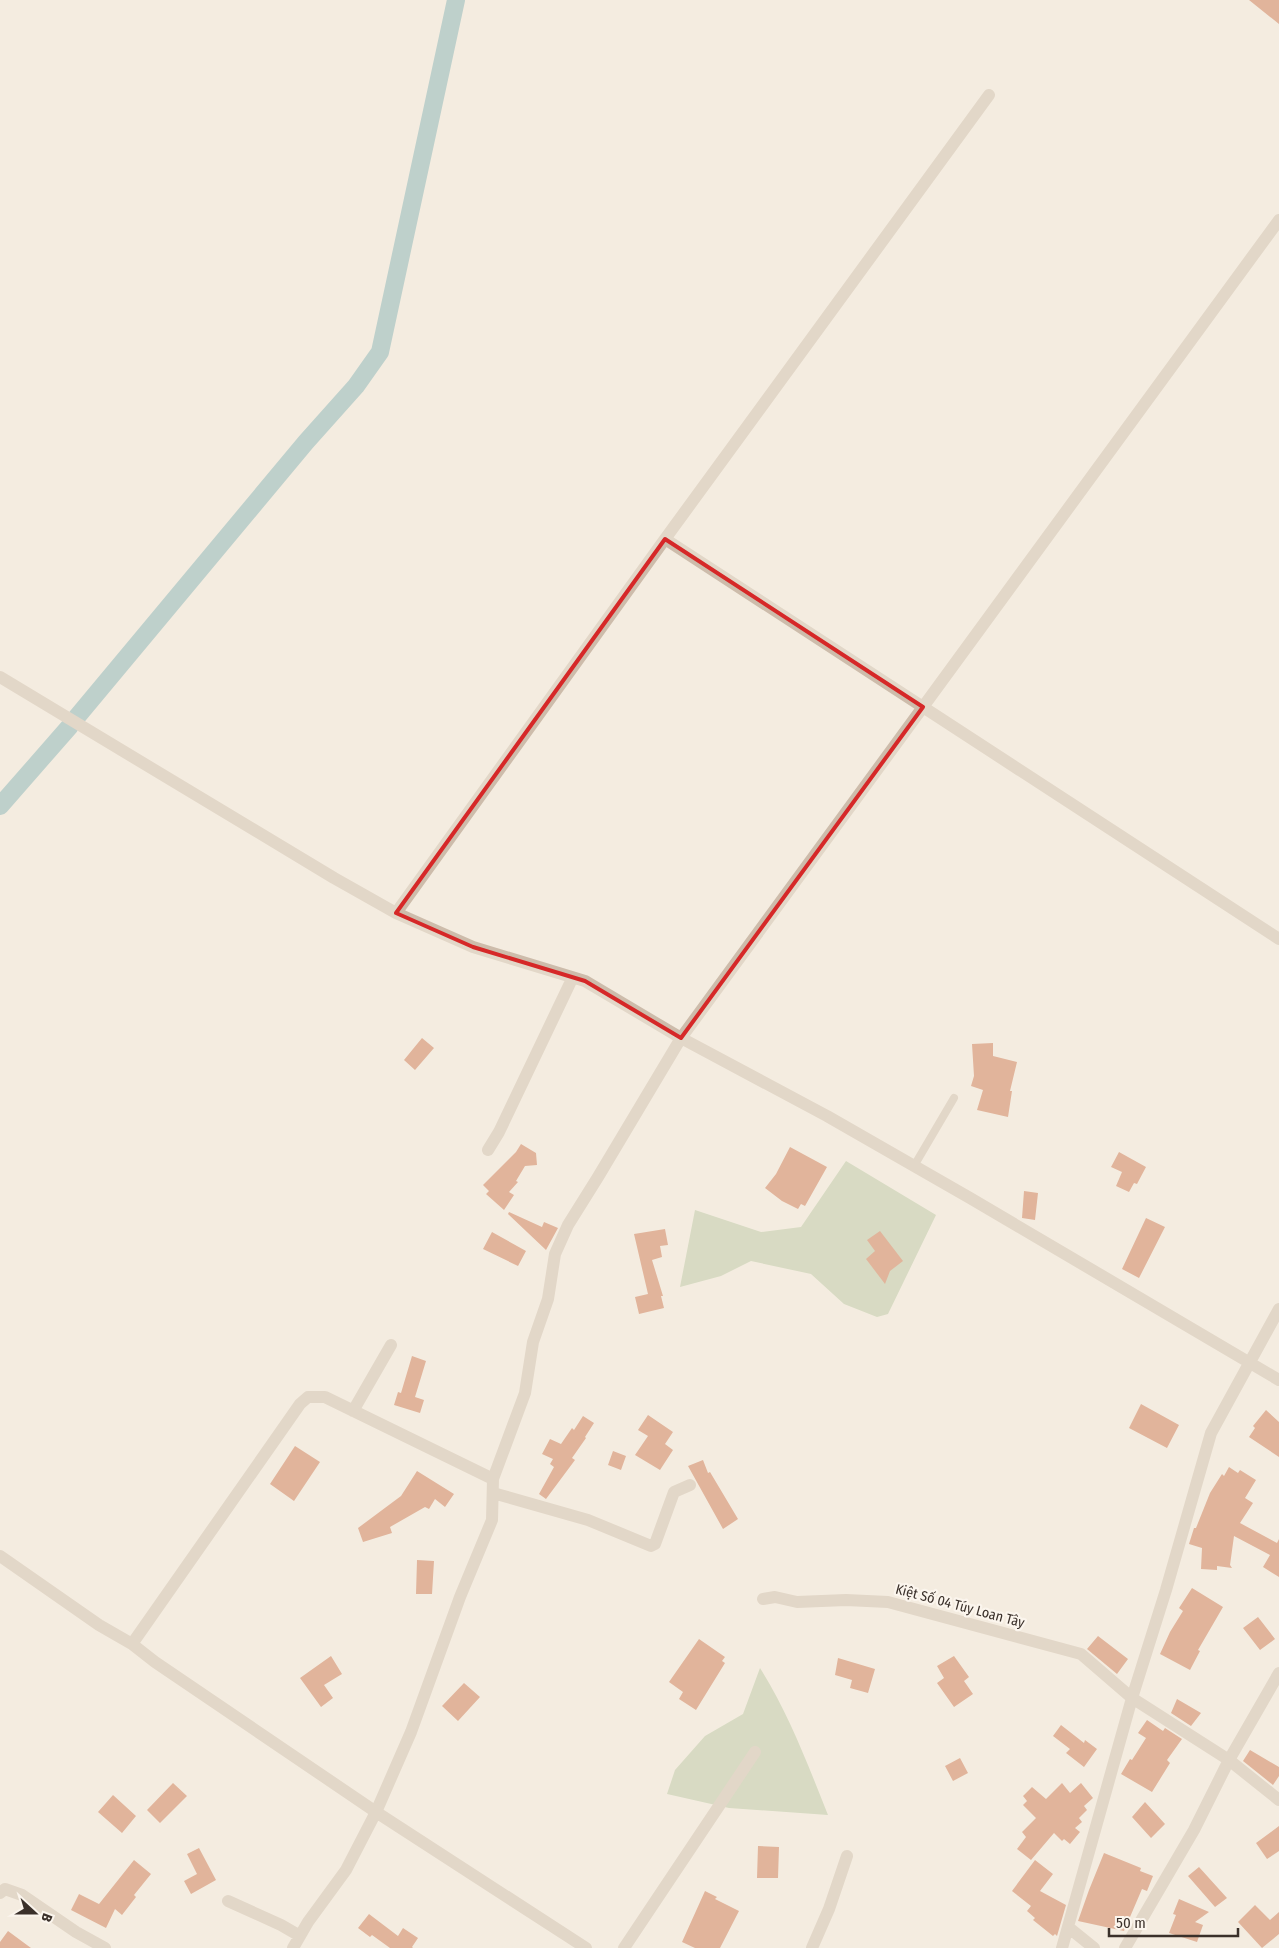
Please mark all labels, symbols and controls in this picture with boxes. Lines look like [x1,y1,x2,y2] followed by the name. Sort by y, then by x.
[894,1580,1027,1632] street label: Kiệt Số 04 Túy Loan Tây
[10,1888,60,1938] north arrow
[1109,1906,1238,1938] scale bar
[37,1911,56,1924] text: B
[1116,1914,1146,1932] text: 50 m

